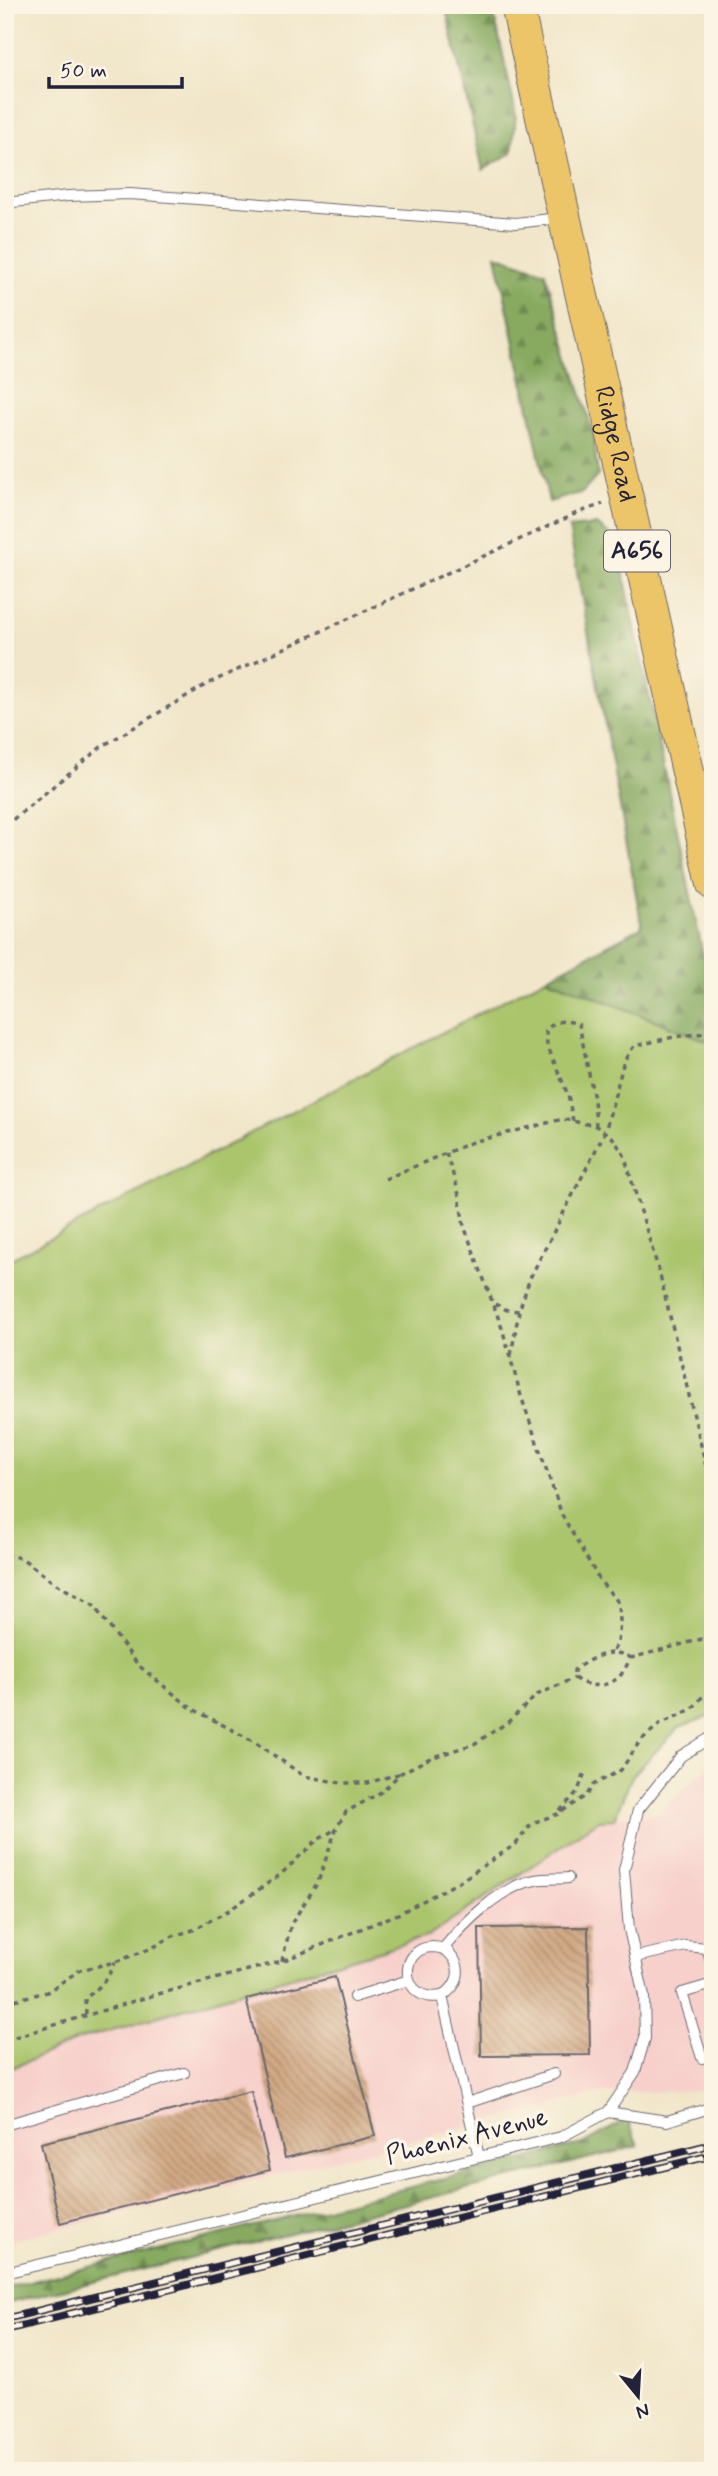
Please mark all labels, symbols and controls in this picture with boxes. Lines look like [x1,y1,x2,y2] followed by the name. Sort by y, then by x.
[49,46,182,90] scale bar
[60,57,107,85] text: 50 m
[586,383,644,505] street label: Ridge Road
[604,530,670,572] road number: A656
[383,2100,551,2174] street label: Phoenix Avenue
[602,2360,672,2430] north arrow
[633,2397,653,2425] text: N

